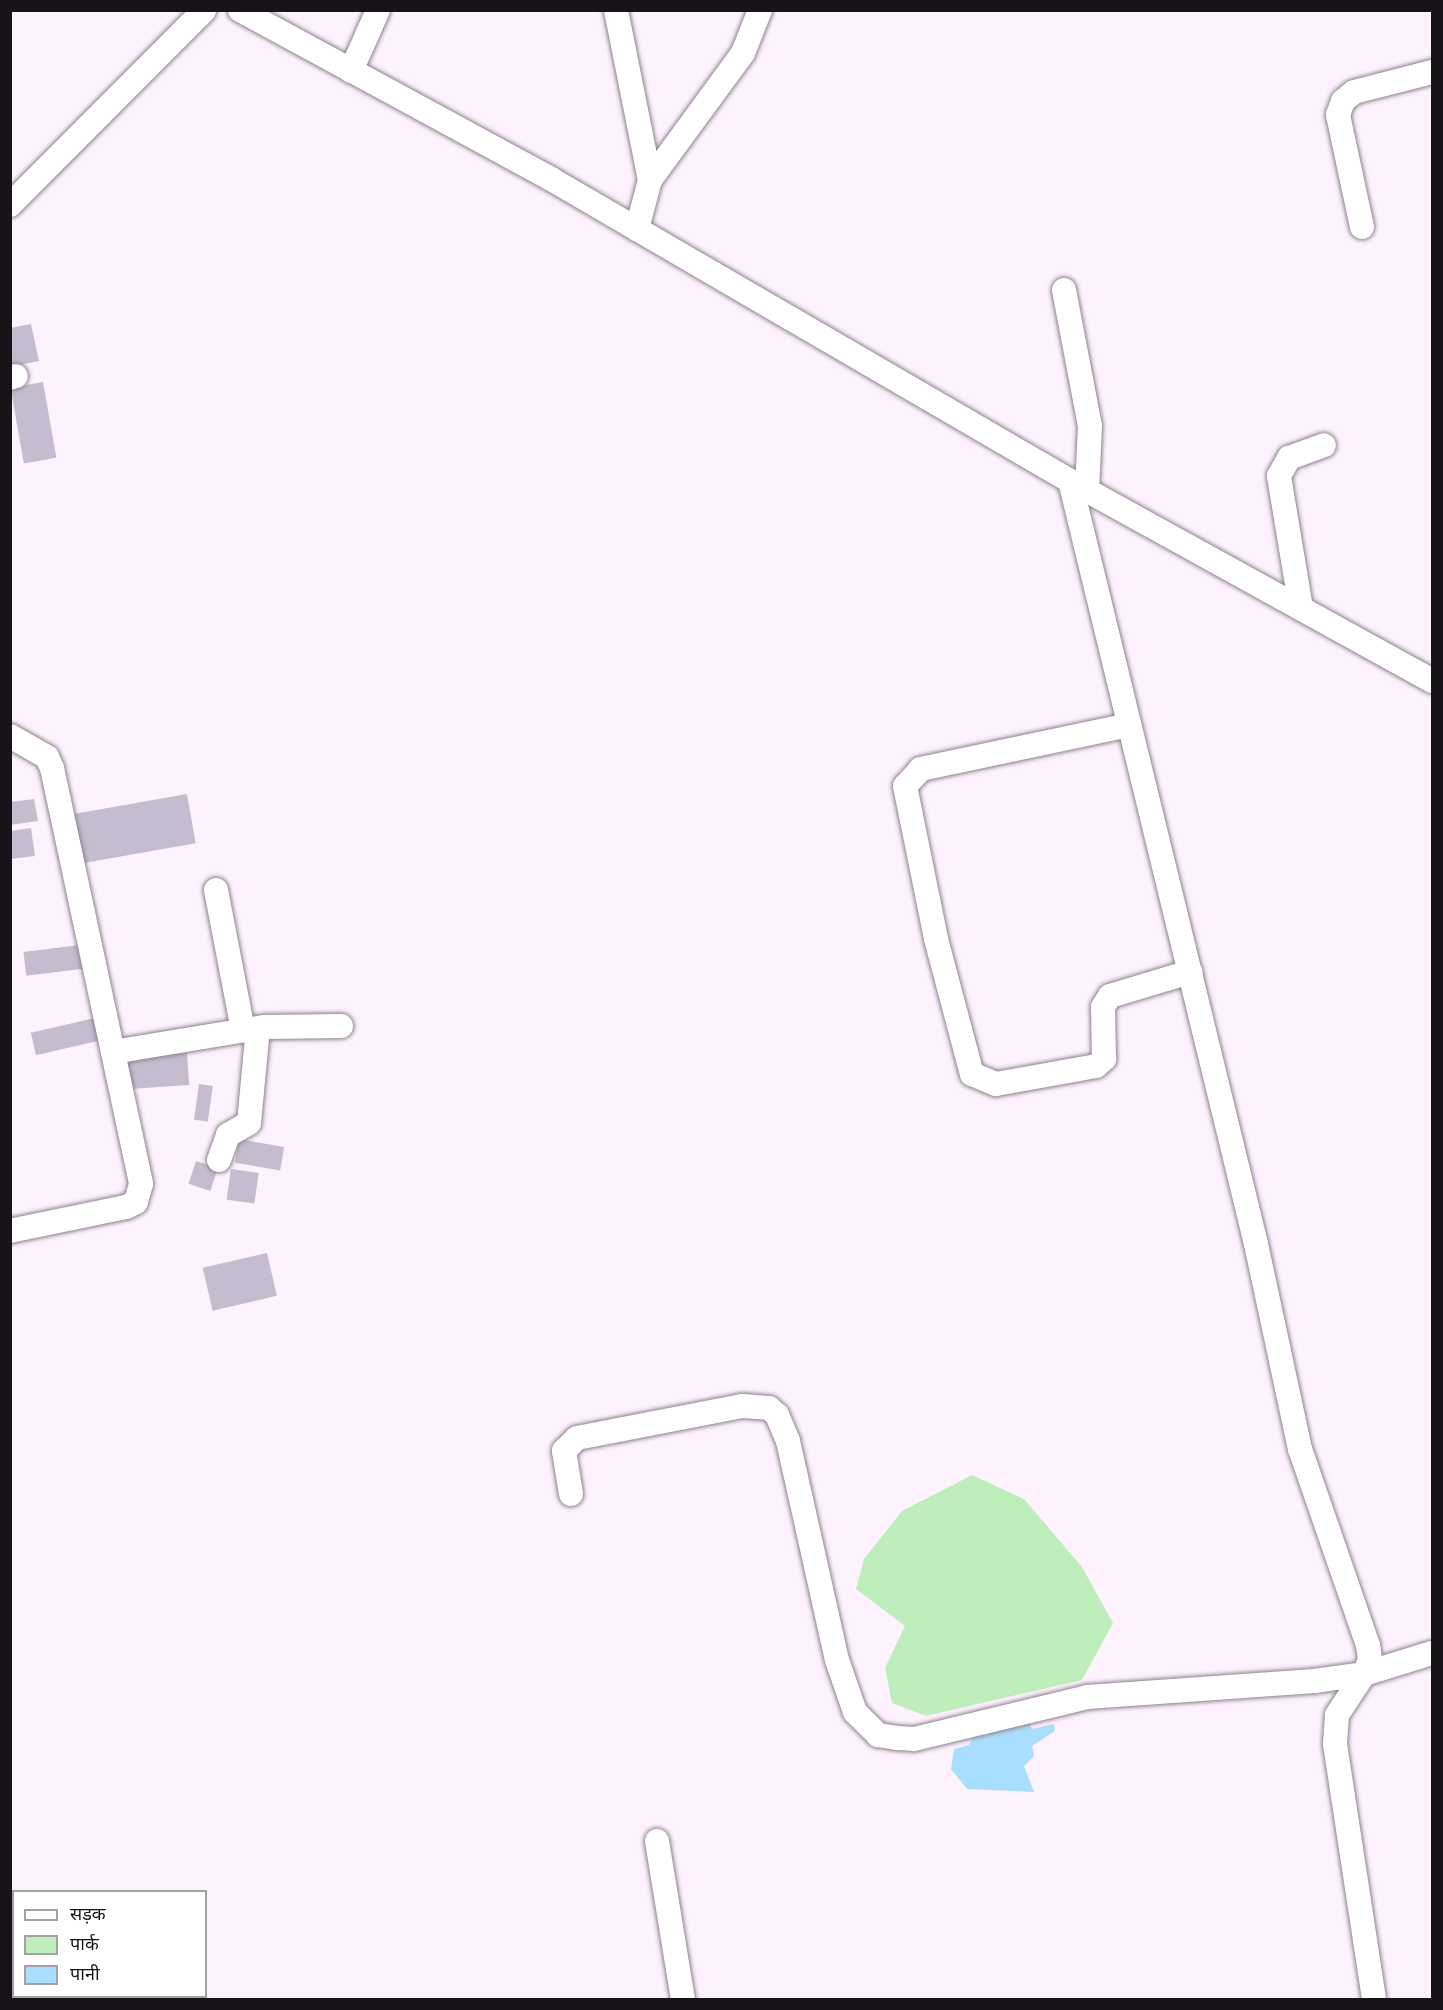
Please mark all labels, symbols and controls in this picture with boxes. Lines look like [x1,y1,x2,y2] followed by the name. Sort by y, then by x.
[12,1890,207,1998] legend
[70,1903,106,1924] text: सड़क
[70,1933,99,1954] text: पार्क
[70,1963,100,1984] text: पानी

